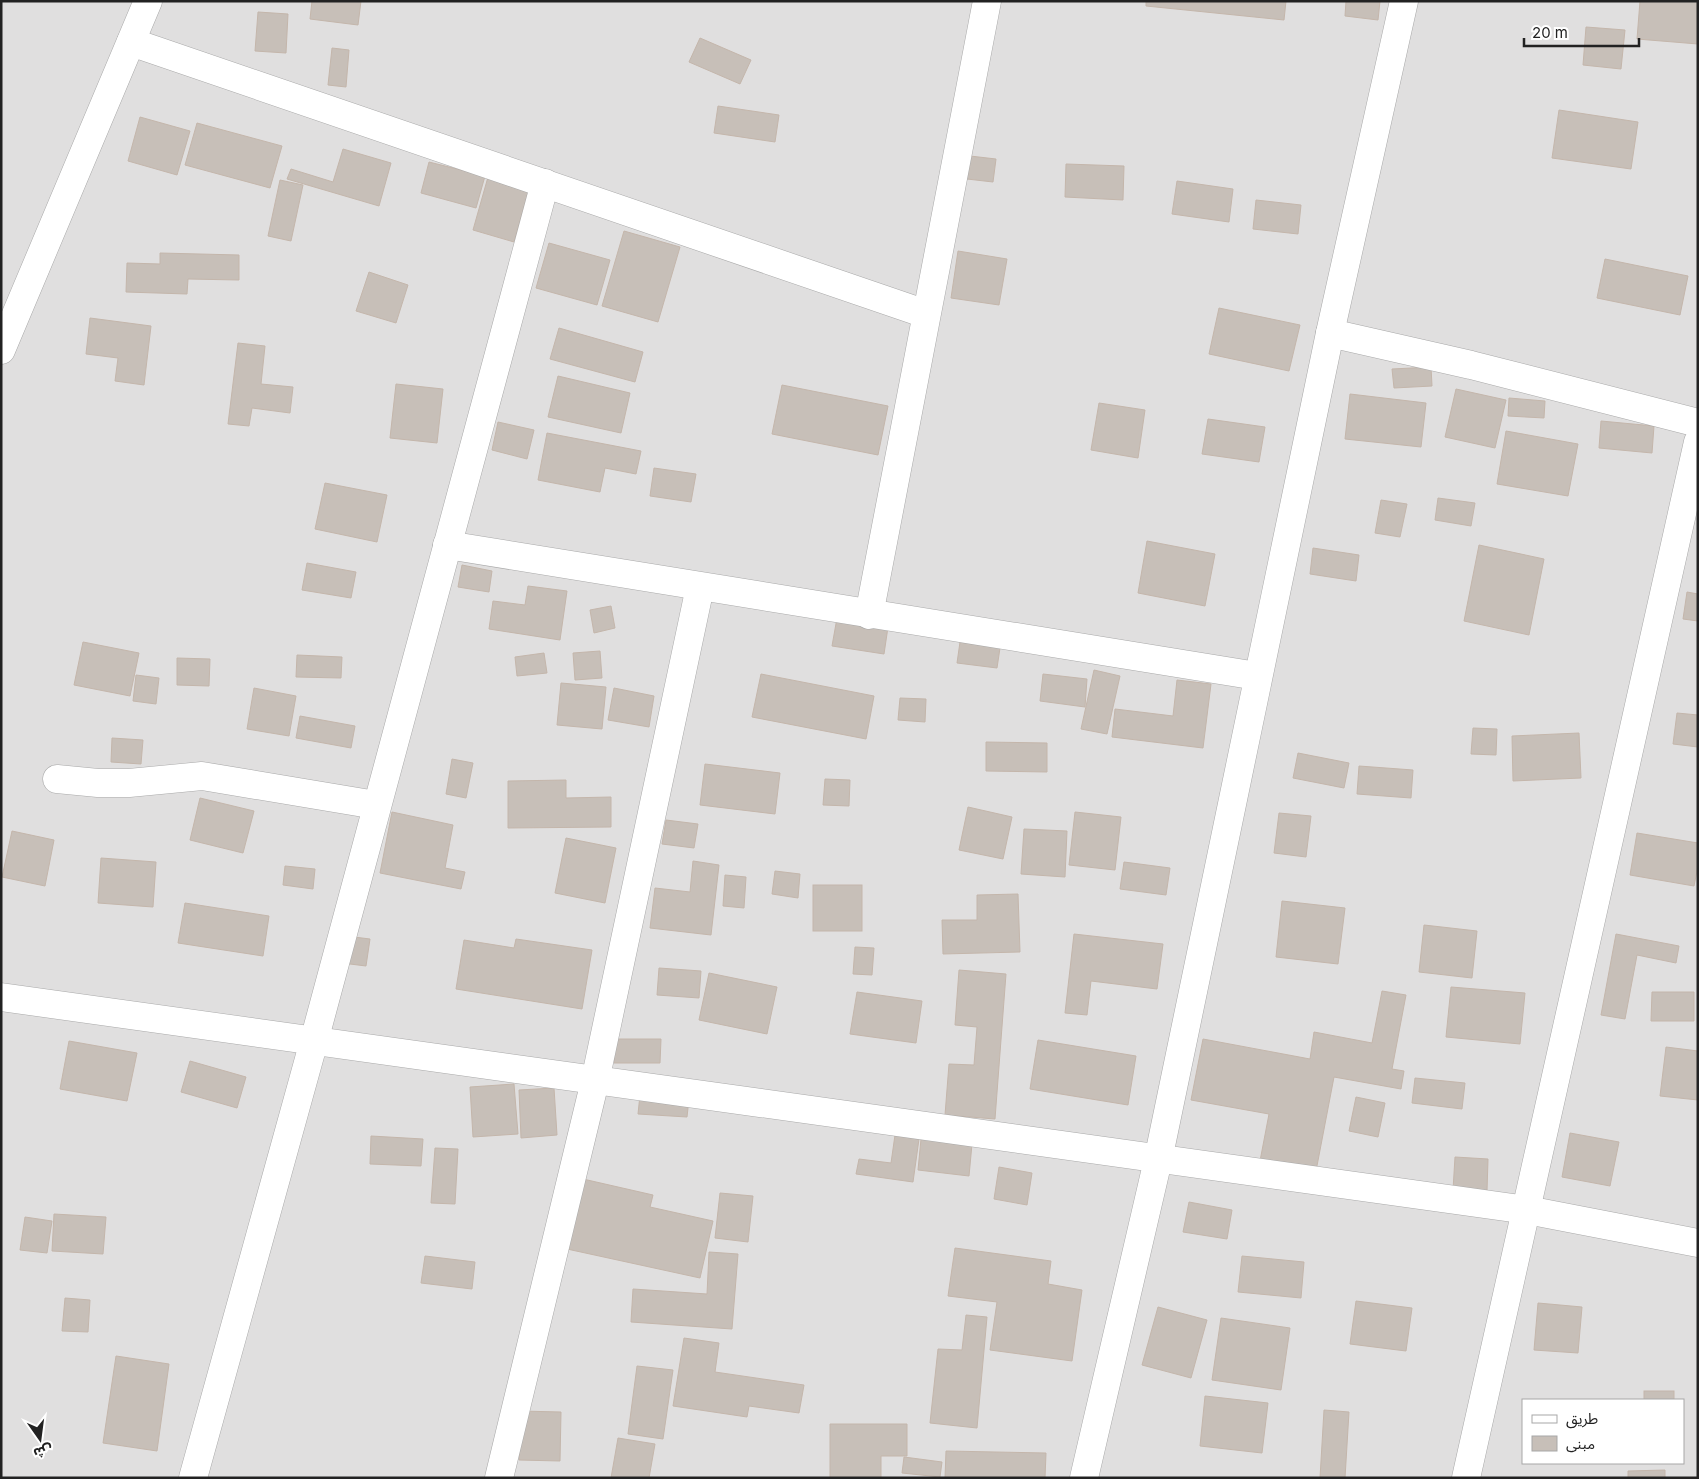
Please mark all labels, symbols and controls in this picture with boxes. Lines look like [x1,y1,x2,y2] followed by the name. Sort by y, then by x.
[1524,15,1639,47] scale bar
[1532,23,1568,42] text: 20 m
[1522,1399,1684,1464] legend
[1566,1409,1598,1429] text: طريق
[15,1414,65,1464] north arrow
[1566,1434,1595,1453] text: مبنى
[32,1442,55,1463] text: ش

